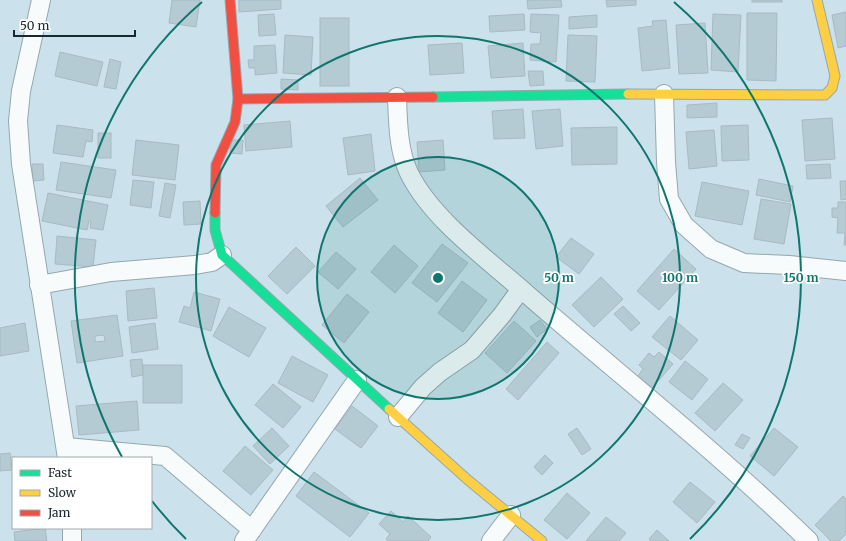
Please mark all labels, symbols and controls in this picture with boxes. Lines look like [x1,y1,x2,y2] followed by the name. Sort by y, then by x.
[14,12,135,38] scale bar
[20,18,49,33] text: 50 m
[544,270,574,285] text: 50 m
[662,270,698,285] text: 100 m
[784,270,819,285] text: 150 m
[431,271,445,285] centre of rings
[12,457,152,529] legend
[48,465,72,480] text: Fast
[48,485,77,500] text: Slow
[47,505,71,520] text: Jam

